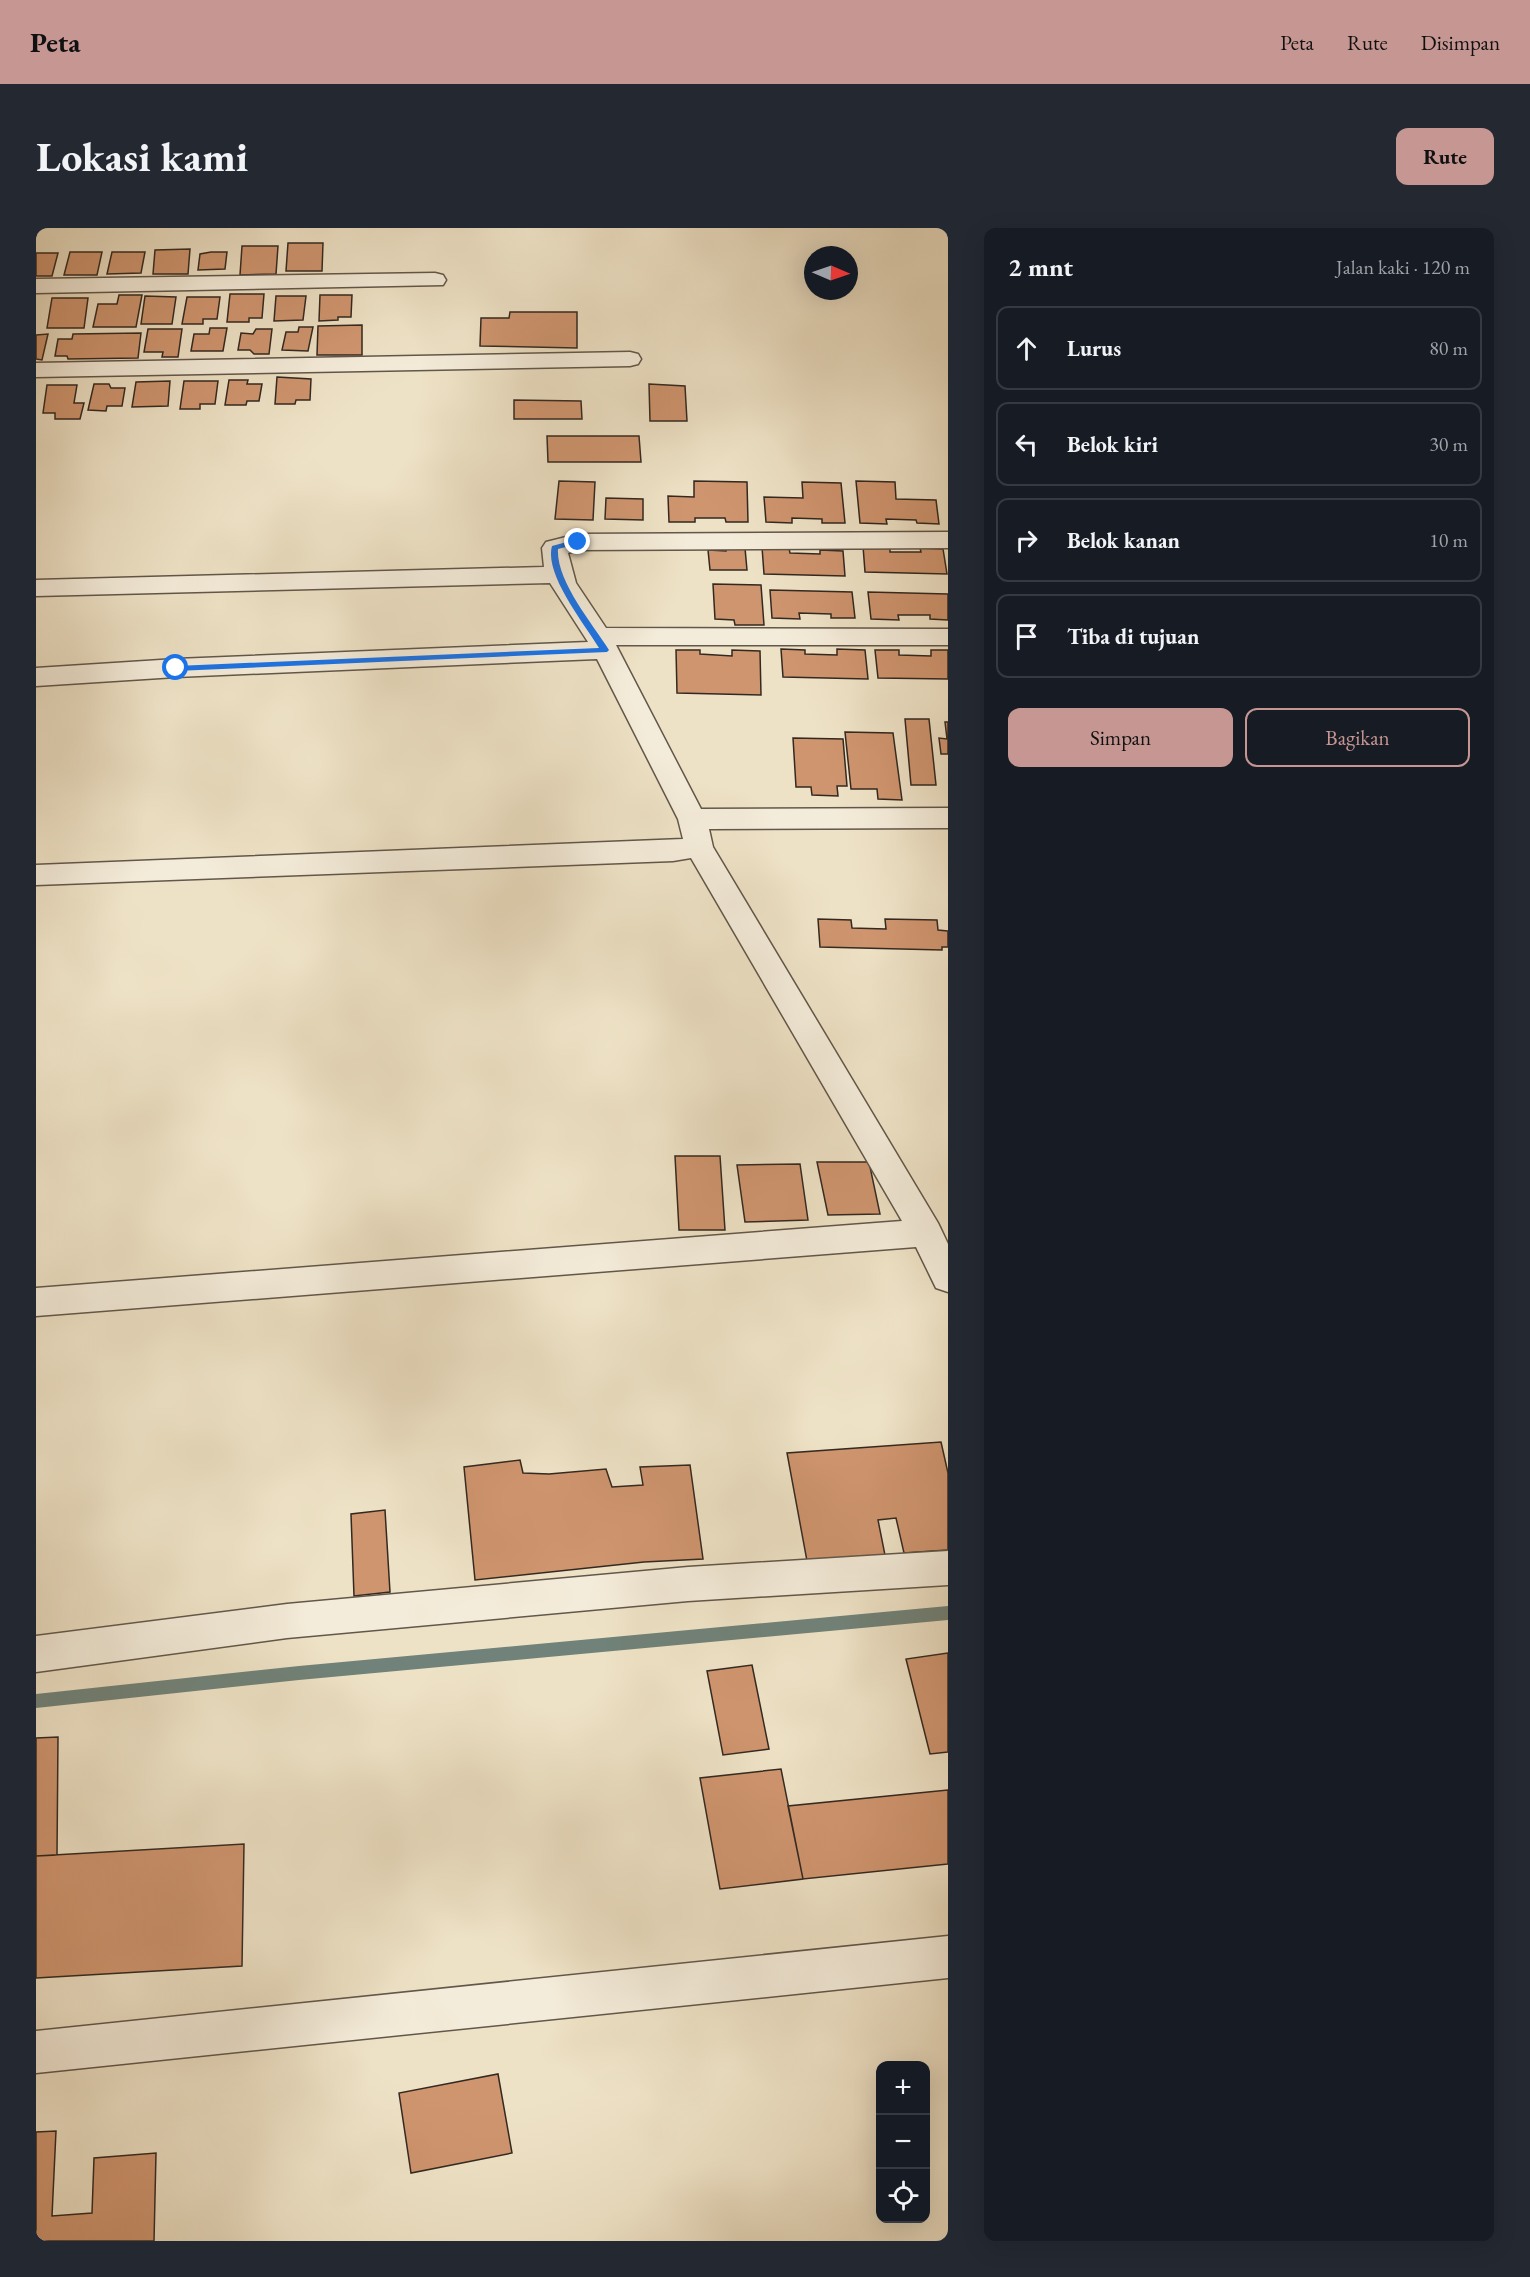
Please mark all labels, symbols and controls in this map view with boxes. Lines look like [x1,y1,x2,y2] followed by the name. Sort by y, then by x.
[30,24,81,60] text: Peta
[1280,29,1314,56] text: Peta
[1347,29,1388,56] text: Rute
[1421,29,1500,56] text: Disimpan
[1396,128,1494,185] button: Rute
[36,129,248,184] text: Lokasi kami
[804,246,858,300] north arrow
[1008,250,1073,284] text: 2 mnt
[1336,254,1470,280] text: Jalan kaki · 120 m
[1010,332,1043,365] icon: ahead
[1067,334,1121,363] text: Lurus
[1429,335,1468,361] text: 80 m
[1010,428,1043,461] icon: left
[1067,430,1158,459] text: Belok kiri
[1429,431,1468,457] text: 30 m
[1010,524,1043,557] icon: right
[1067,526,1180,555] text: Belok kanan
[1429,527,1468,553] text: 10 m
[564,528,590,554] route end
[1010,620,1043,653] icon: arrive
[1067,622,1199,651] text: Tiba di tujuan
[162,654,188,680] route start
[1008,708,1233,767] button: Simpan
[1245,708,1470,767] button: Bagikan
[876,2061,930,2223] map controls
[876,2061,930,2115] button: +
[876,2115,930,2169] button: −
[876,2169,930,2223] button: locate

